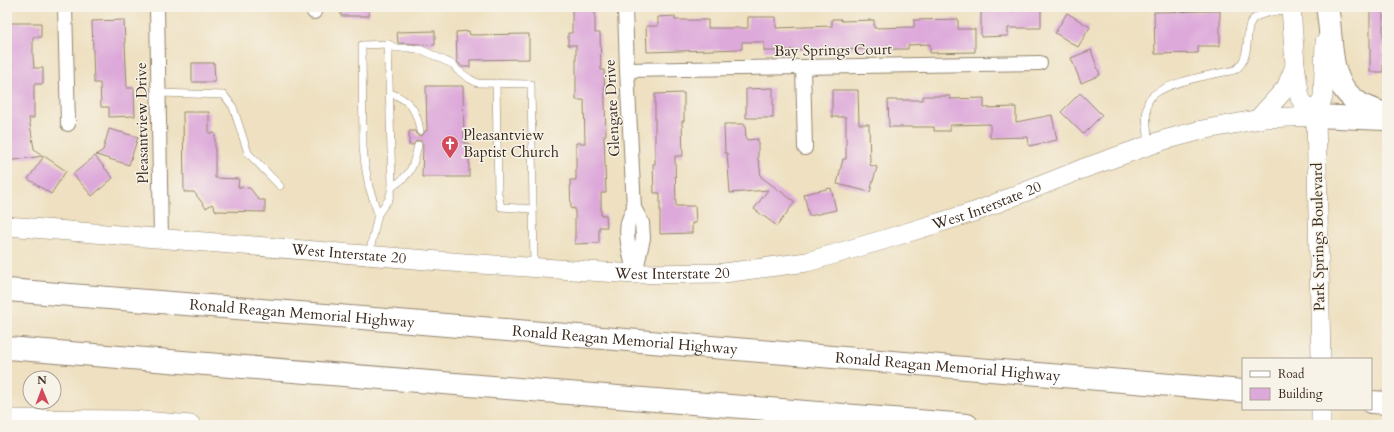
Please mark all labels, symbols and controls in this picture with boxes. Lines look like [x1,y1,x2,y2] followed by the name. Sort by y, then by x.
[774,39,892,61] street label: Bay Springs Court
[599,58,625,157] street label: Glengate Drive
[131,62,153,184] street label: Pleasantview Drive
[463,125,560,162] place label: Pleasantview Baptist Church
[440,134,460,159] church icon: Pleasantview Baptist Church
[1307,162,1329,312] street label: Park Springs Boulevard
[929,176,1045,235] street label: West Interstate 20
[290,239,407,268] street label: West Interstate 20
[613,262,731,284] street label: West Interstate 20
[189,294,416,332] street label: Ronald Reagan Memorial Highway
[511,320,739,359] street label: Ronald Reagan Memorial Highway
[834,347,1062,386] street label: Ronald Reagan Memorial Highway
[1242,358,1372,410] legend
[1278,366,1305,382] text: Road
[22,370,62,410] north arrow
[37,373,47,388] text: N
[1278,386,1323,402] text: Building

